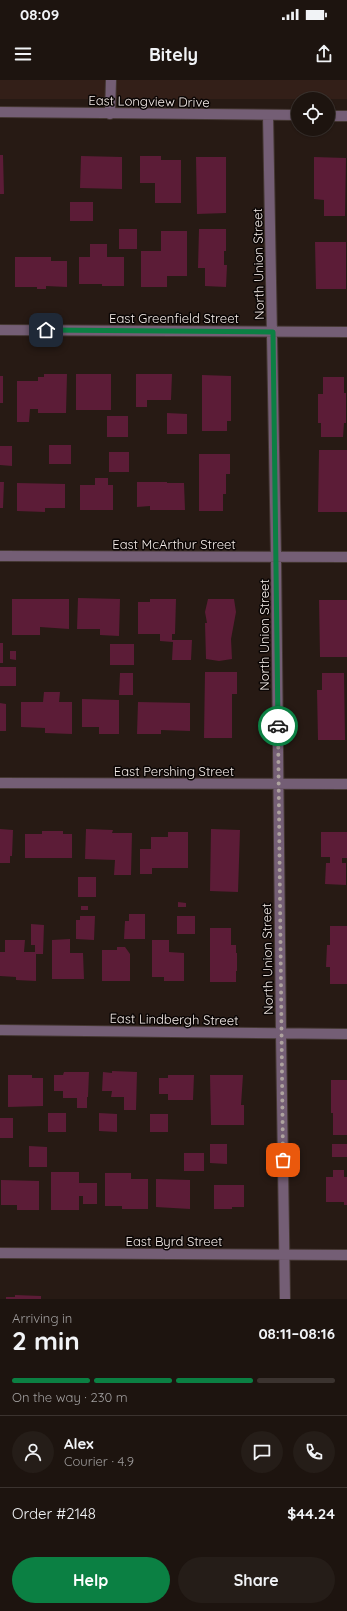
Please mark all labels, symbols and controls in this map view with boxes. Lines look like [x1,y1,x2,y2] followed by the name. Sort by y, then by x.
[20,5,59,24] text: 08:09
[12,43,34,65] icon: menu
[149,43,198,66] text: Bitely
[313,43,335,65] icon: share
[88,92,210,110] street label: East Longview Drive
[291,92,335,136] map controls
[291,92,335,136] button: locate
[249,208,267,320] street label: North Union Street
[109,310,239,326] street label: East Greenfield Street
[29,313,63,347] pin
[35,319,57,341] icon: home
[112,536,236,552] street label: East McArthur Street
[256,579,272,691] street label: North Union Street
[258,706,298,746] courier
[267,715,289,737] icon: car
[114,763,234,779] street label: East Pershing Street
[258,903,276,1015] street label: North Union Street
[109,1010,239,1028] street label: East Lindbergh Street
[266,1143,300,1177] pin
[272,1149,294,1171] icon: bag
[126,1233,222,1249] street label: East Byrd Street
[12,1310,72,1326] text: Arriving in
[12,1324,80,1357] text: 2 min
[258,1324,335,1343] text: 08:11–08:16
[12,1389,128,1405] text: On the way · 230 m
[12,1431,54,1473] button: person
[241,1431,283,1473] button: chat
[293,1431,335,1473] button: phone
[64,1434,94,1453] text: Alex
[64,1453,134,1469] text: Courier · 4.9
[12,1504,96,1523] text: Order #2148
[287,1504,335,1523] text: $44.24
[12,1557,170,1603] button: Help
[178,1557,335,1603] button: Share

